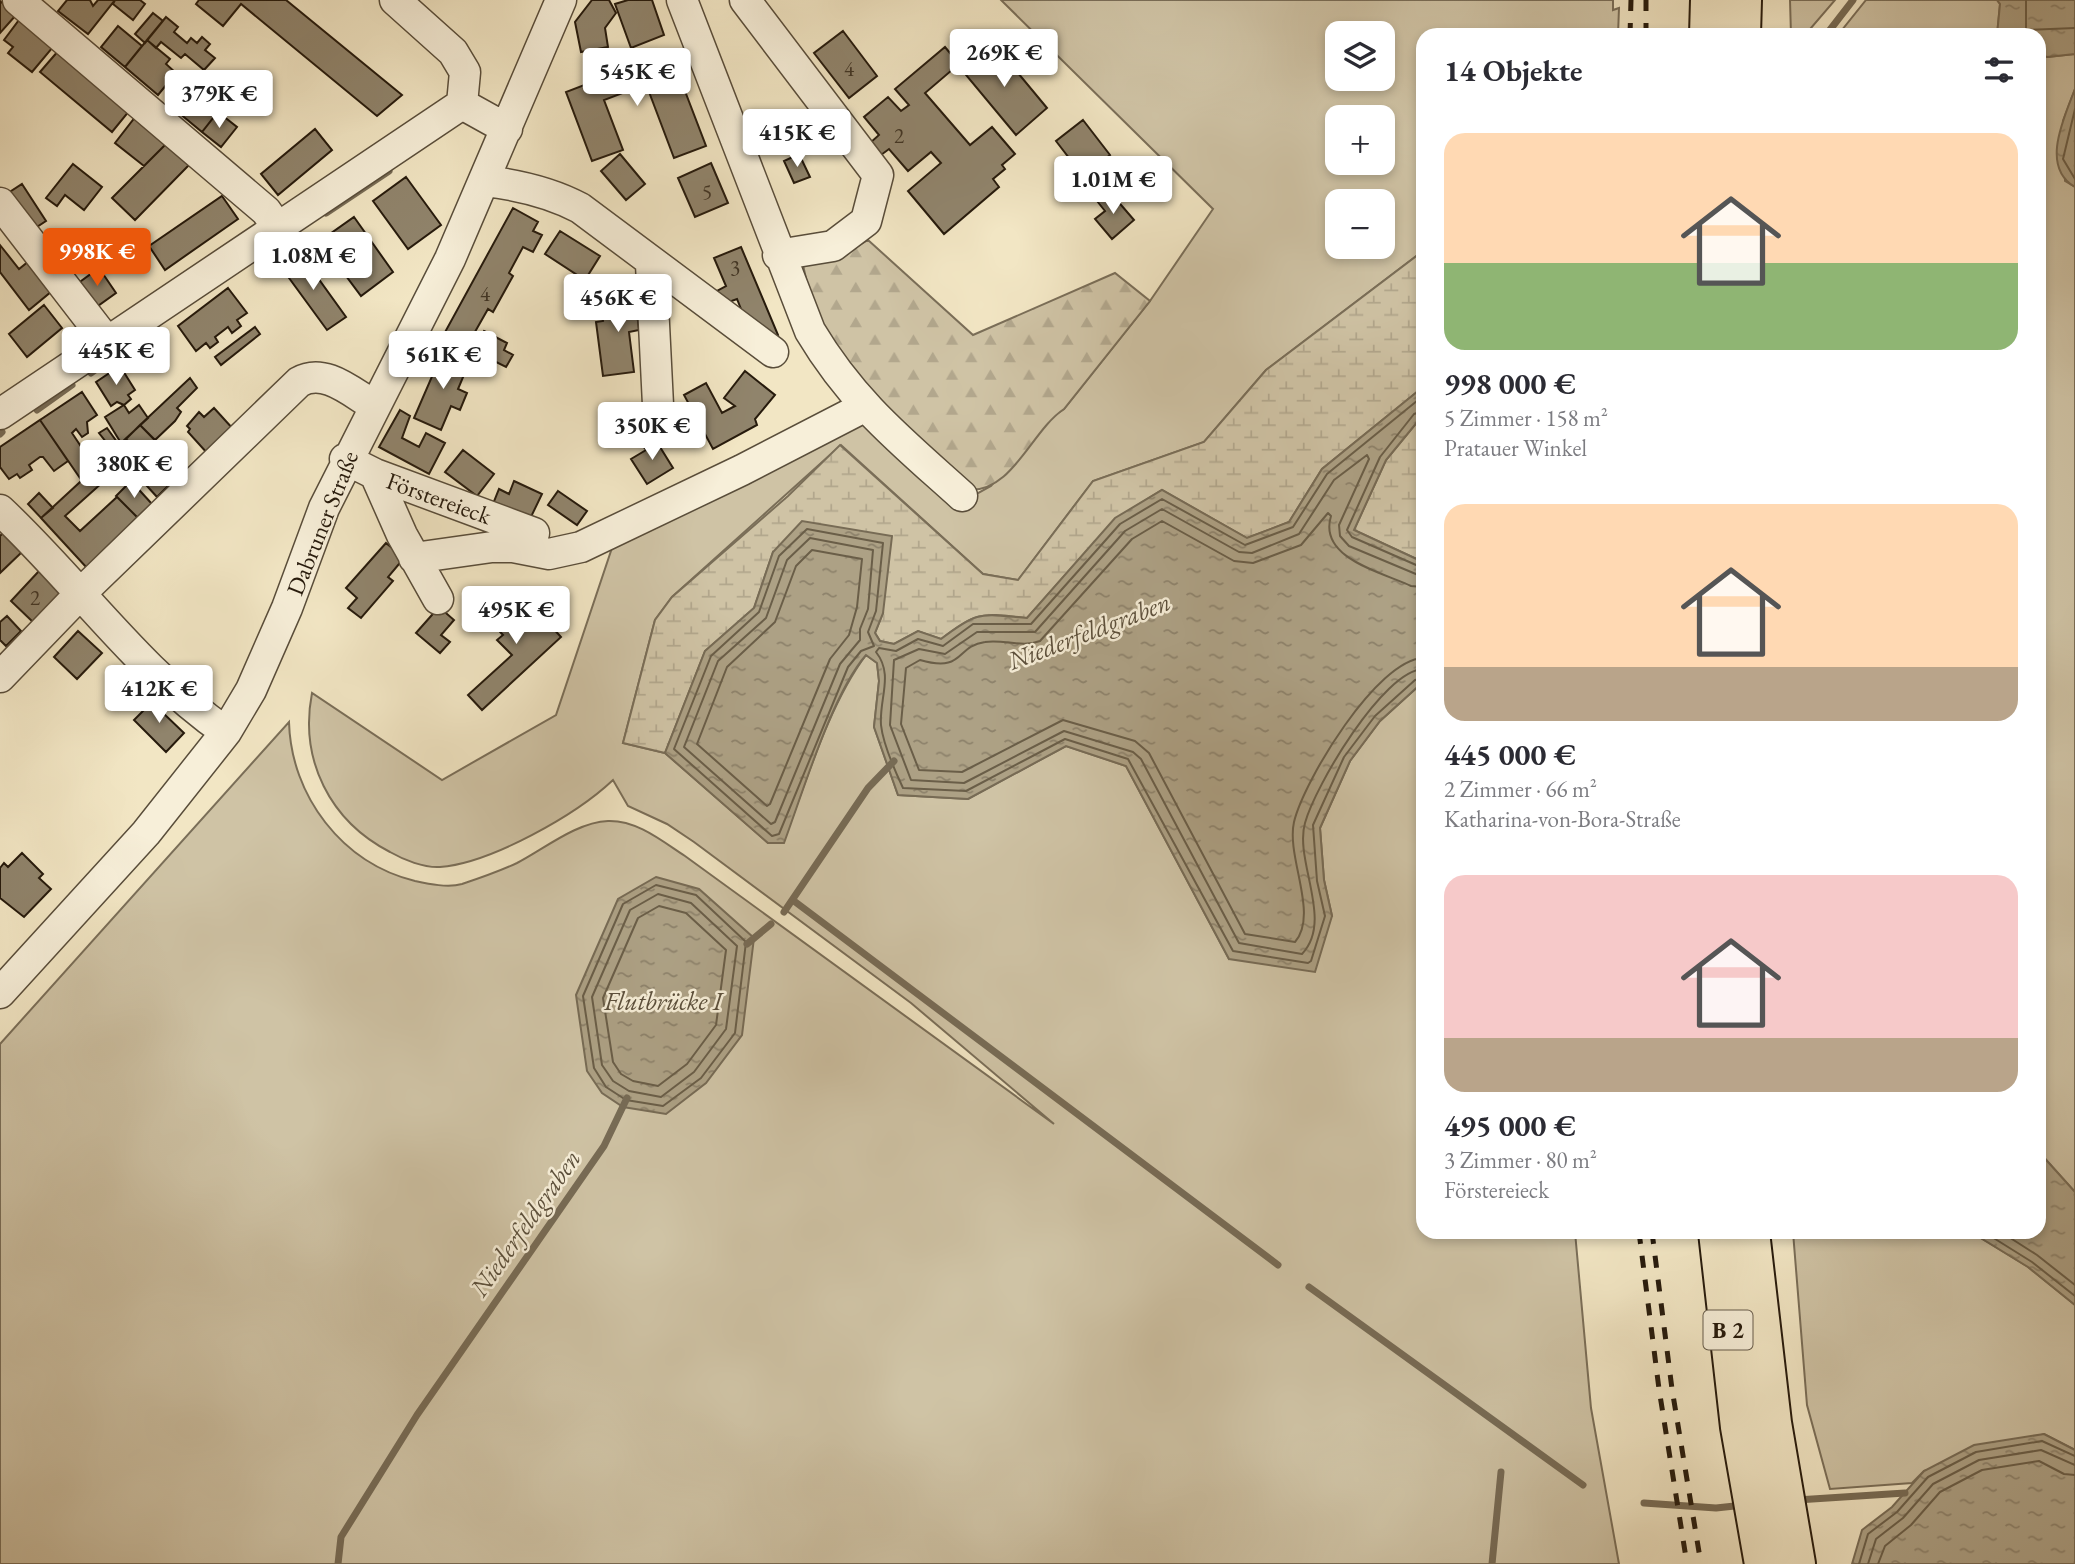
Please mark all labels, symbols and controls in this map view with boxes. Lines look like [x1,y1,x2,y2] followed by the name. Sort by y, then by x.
[1325,21,1395,259] map controls
[1325,21,1395,91] button: layers
[947,29,1061,89] pin: 269K €
[966,37,1042,67] text: 269K €
[580,48,694,108] pin: 545K €
[1444,51,1583,90] text: 14 Objekte
[1980,51,2018,89] icon: filters
[844,55,855,82] house number: 4
[599,56,675,86] text: 545K €
[162,71,276,130] pin: 379K €
[181,78,257,108] text: 379K €
[1325,105,1395,175] button: +
[740,110,854,169] pin: 415K €
[759,117,835,147] text: 415K €
[894,122,904,149] house number: 2
[1048,156,1178,216] pin: 1.01M €
[1070,164,1156,194] text: 1.01M €
[702,178,712,205] house number: 5
[1668,178,1794,304] icon: home
[1325,189,1395,259] button: −
[40,229,154,288] pin: 998K €
[248,232,378,292] pin: 1.08M €
[59,236,135,266] text: 998K €
[270,240,356,270] text: 1.08M €
[730,254,740,281] house number: 3
[561,274,675,334] pin: 456K €
[480,280,491,307] house number: 4
[580,282,656,312] text: 456K €
[59,328,173,387] pin: 445K €
[386,332,500,391] pin: 561K €
[78,335,154,365] text: 445K €
[405,339,481,369] text: 561K €
[1444,364,1576,403] text: 998 000 €
[595,402,709,462] pin: 350K €
[1444,403,1608,433] text: 5 Zimmer · 158 m²
[614,410,690,440] text: 350K €
[1444,433,1587,463] text: Pratauer Winkel
[77,440,191,500] pin: 380K €
[279,446,365,600] street label: Dabruner Straße
[96,448,172,478] text: 380K €
[382,465,496,532] street label: Förstereieck
[1668,549,1794,675] icon: home
[30,584,40,611] house number: 2
[1002,584,1175,678] water label: Niederfeldgraben
[459,586,573,646] pin: 495K €
[478,594,554,624] text: 495K €
[102,666,216,725] pin: 412K €
[121,673,197,703] text: 412K €
[1444,735,1576,774] text: 445 000 €
[1444,774,1597,804] text: 2 Zimmer · 66 m²
[1444,804,1681,834] text: Katharina-von-Bora-Straße
[1668,920,1794,1046] icon: home
[603,984,725,1018] water label: Flutbrücke I
[1444,1106,1576,1145] text: 495 000 €
[461,1143,588,1304] water label: Niederfeldgraben
[1444,1145,1597,1175] text: 3 Zimmer · 80 m²
[1444,1175,1549,1205] text: Förstereieck
[1704,1310,1752,1350] road number: B 2

